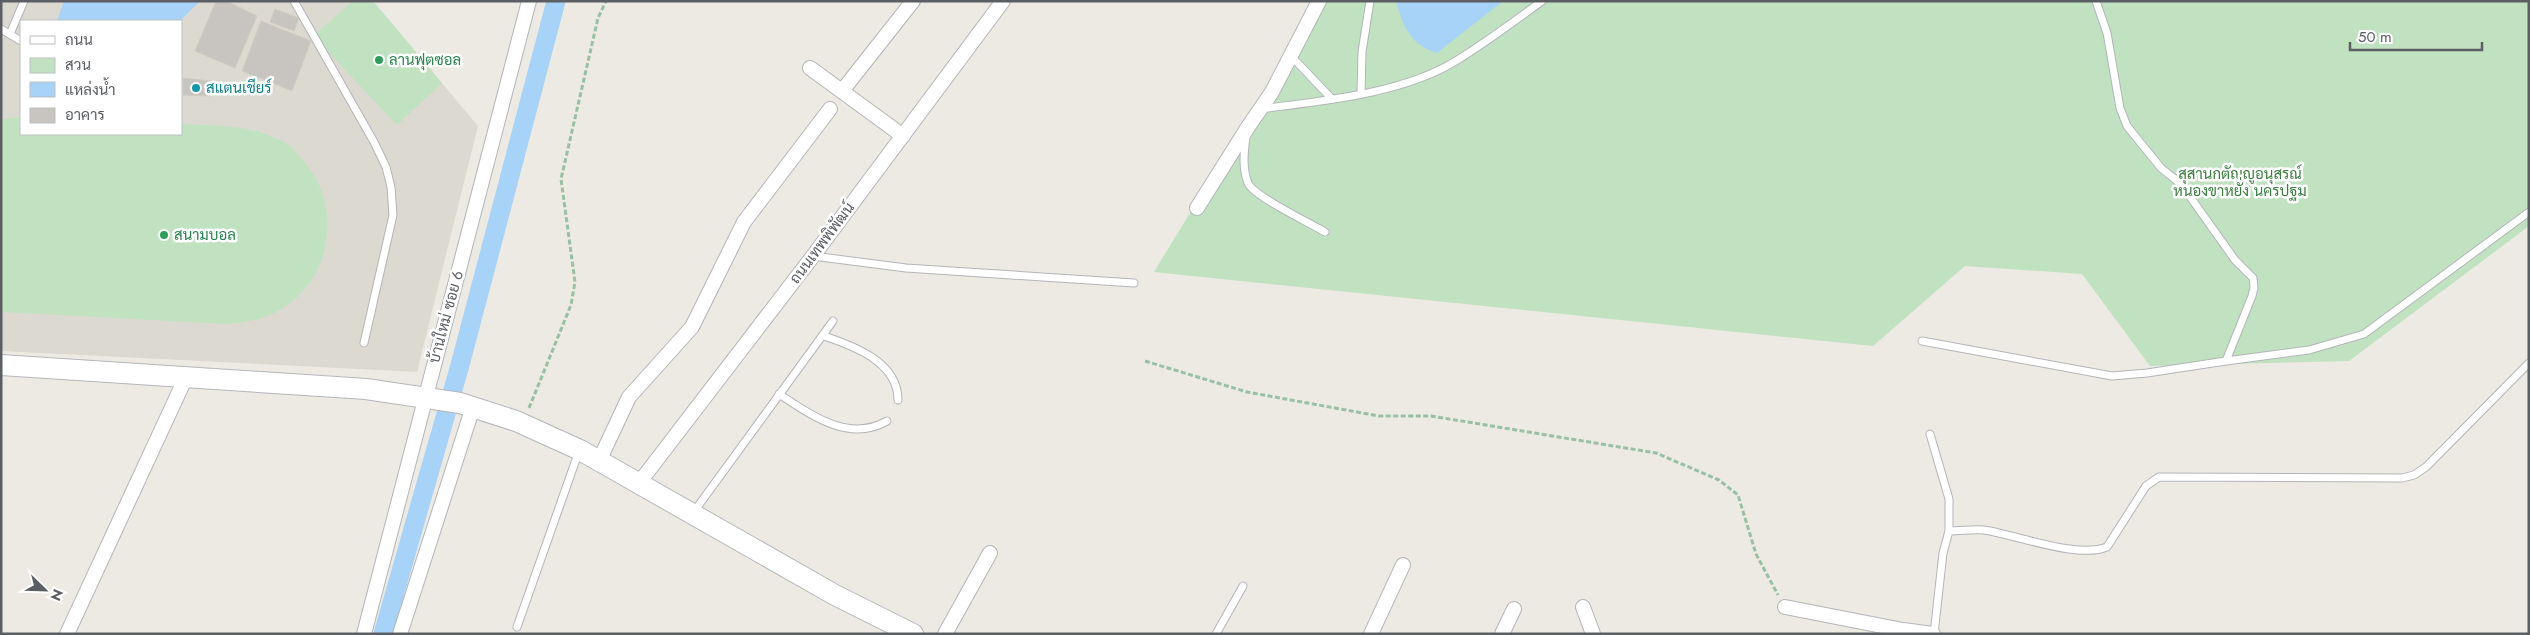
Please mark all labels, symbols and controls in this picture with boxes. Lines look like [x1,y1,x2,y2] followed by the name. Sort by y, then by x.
[20,20,182,135] legend
[2350,20,2482,52] scale bar
[2358,26,2392,48] text: 50 m
[65,29,93,51] text: ถนน
[389,49,461,71] place label: ลานฟุตซอล
[65,54,91,76] text: สวน
[373,54,385,66] marker: ลานฟุตซอล
[65,77,116,101] text: แหล่งน้ำ
[206,77,272,99] place label: สแตนเชียร์
[190,82,202,94] marker: สแตนเชียร์
[65,104,105,126] text: อาคาร
[2173,163,2307,202] park label: สุสานกตัญญูอนุสรณ์ หนองขาหยั่ง นครปฐม
[784,198,860,288] street label: ถนนเทพพิพัฒน์
[174,224,236,246] place label: สนามบอล
[158,229,170,241] marker: สนามบอล
[423,268,469,366] street label: บ้านใหม่ ซอย 6
[20,565,70,615] north arrow
[46,586,68,604] text: N

